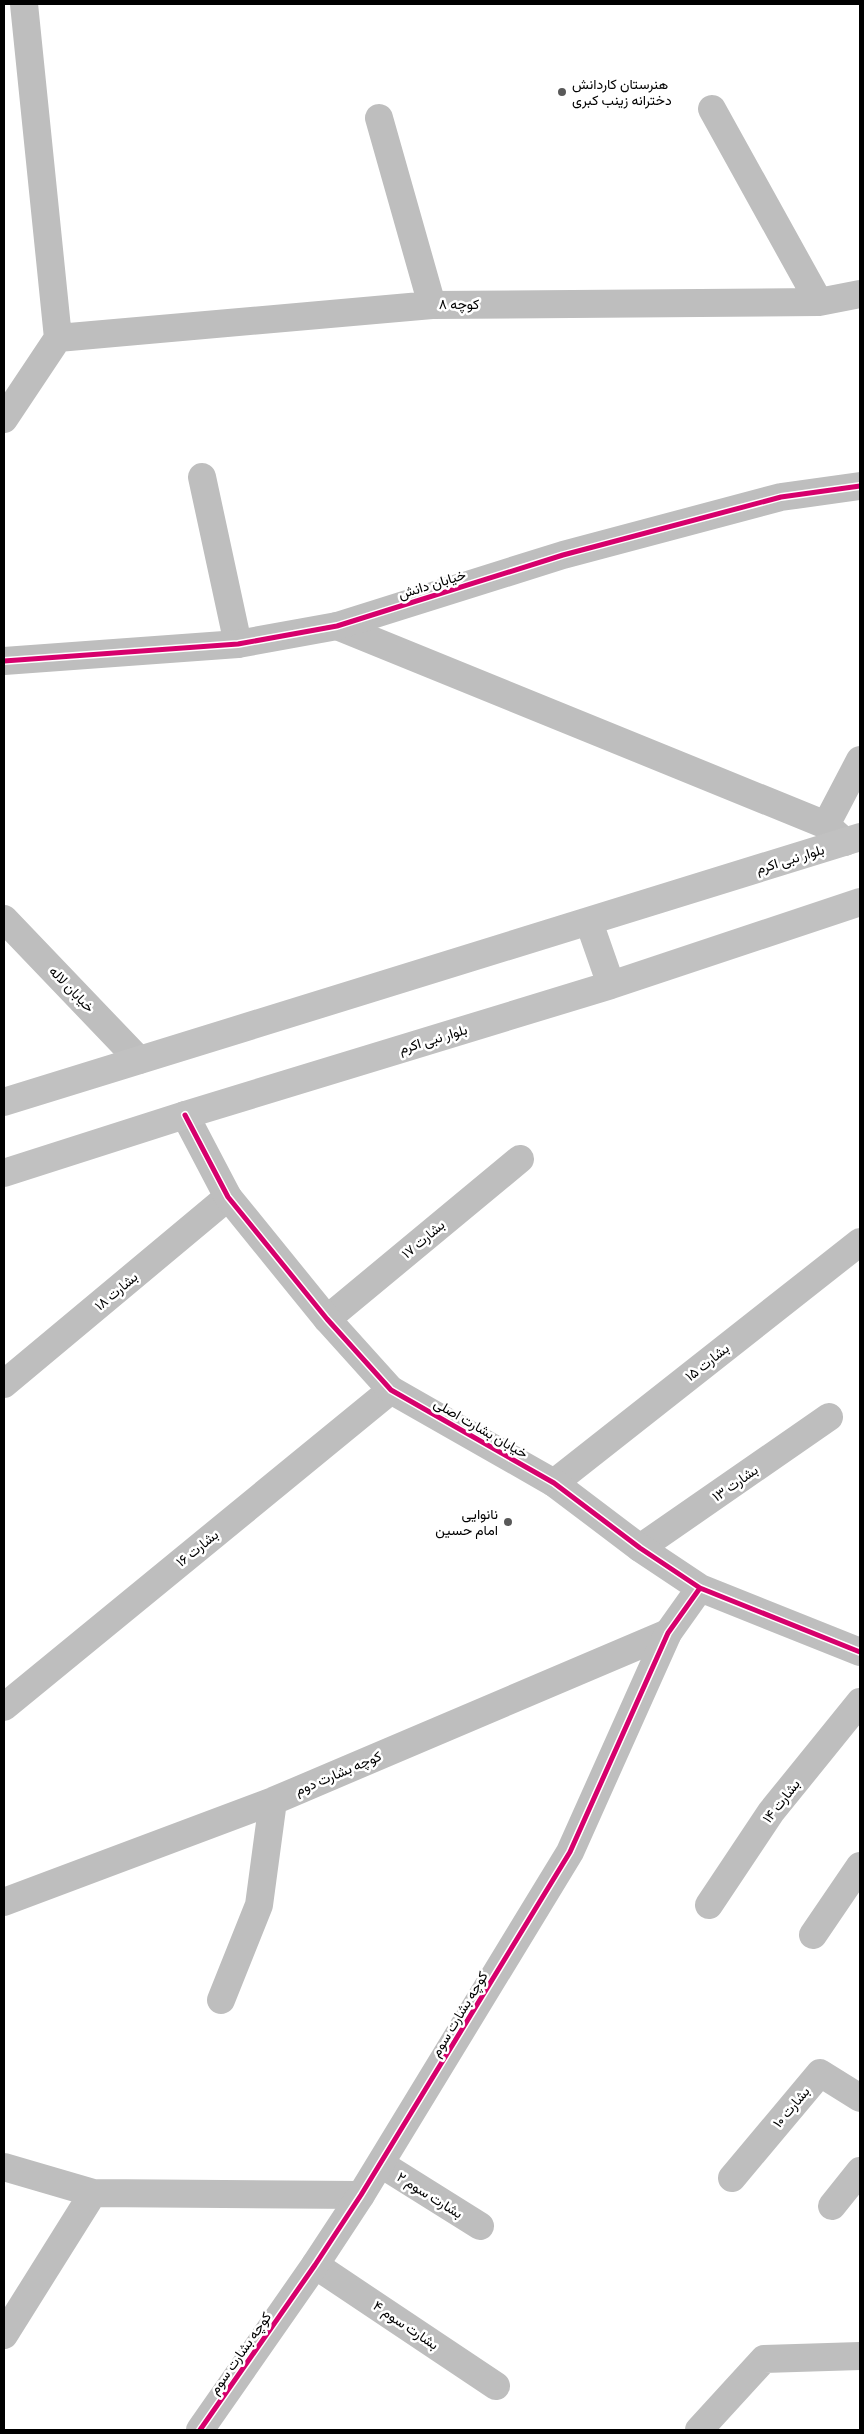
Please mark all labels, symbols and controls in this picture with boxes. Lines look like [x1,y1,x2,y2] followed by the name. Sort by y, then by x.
[572,75,672,109] place label: هنرستان کاردانش دخترانه زینب کبری
[556,86,568,98] marker: هنرستان کاردانش دخترانه زینب کبری
[439,295,479,314] street label: کوچه ۸
[396,565,468,603] street label: خیابان دانش
[754,840,826,878] street label: بلوار نبی اکرم
[45,962,99,1016] street label: خیابان لاله
[397,1020,469,1058] street label: بلوار نبی اکرم
[398,1216,448,1262] street label: بشارت ۱۷
[91,1268,141,1314] street label: بشارت ۱۸
[681,1339,733,1385] street label: بشارت ۱۵
[431,1394,531,1462] street label: خیابان بشارت اصلی
[709,1461,761,1505] street label: بشارت ۱۳
[435,1505,498,1539] place label: نانوایی امام حسین
[502,1516,514,1528] marker: نانوایی امام حسین
[172,1525,222,1571] street label: بشارت ۱۶
[292,1747,384,1800] street label: کوچه بشارت دوم
[758,1775,804,1827] street label: بشارت ۱۴
[426,1968,492,2061] street label: کوچه بشارت سوم
[768,2083,814,2131] street label: بشارت ۱۰
[394,2168,466,2222] street label: بشارت سوم ۲
[370,2296,442,2354] street label: بشارت سوم ۴
[205,2308,276,2398] street label: کوچه بشارت سوم

